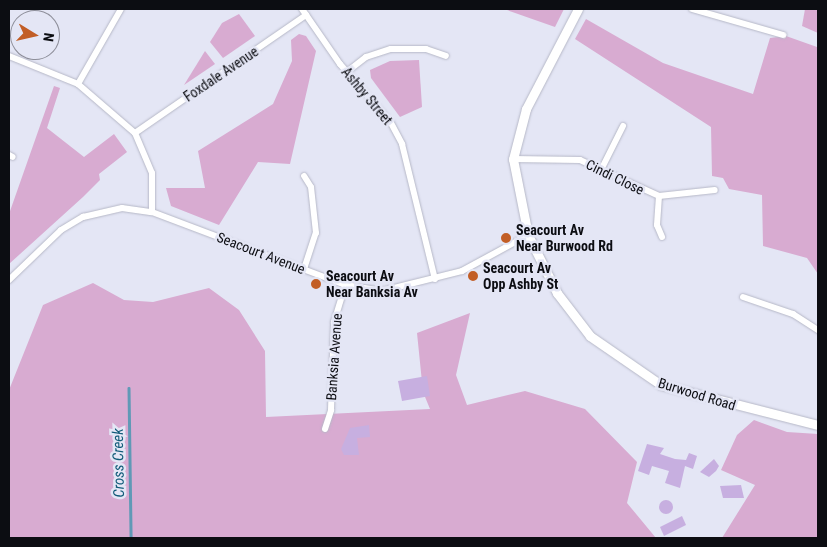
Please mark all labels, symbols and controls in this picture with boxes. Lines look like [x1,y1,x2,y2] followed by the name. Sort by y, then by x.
[10,10,60,60] north arrow
[40,32,57,43] text: N
[180,43,262,105] street label: Foxdale Avenue
[338,64,396,128] street label: Ashby Street
[583,156,647,198] street label: Cindi Close
[516,222,613,254] place label: Seacourt Av Near Burwood Rd
[215,228,307,278] street label: Seacourt Avenue
[500,232,512,244] marker: Seacourt Av Near Burwood Rd
[483,260,558,292] place label: Seacourt Av Opp Ashby St
[326,268,418,300] place label: Seacourt Av Near Banksia Av
[467,270,479,282] marker: Seacourt Av Opp Ashby St
[310,278,322,290] marker: Seacourt Av Near Banksia Av
[323,313,345,401] street label: Banksia Avenue
[656,374,738,414] street label: Burwood Road
[109,428,129,498] water label: Cross Creek

